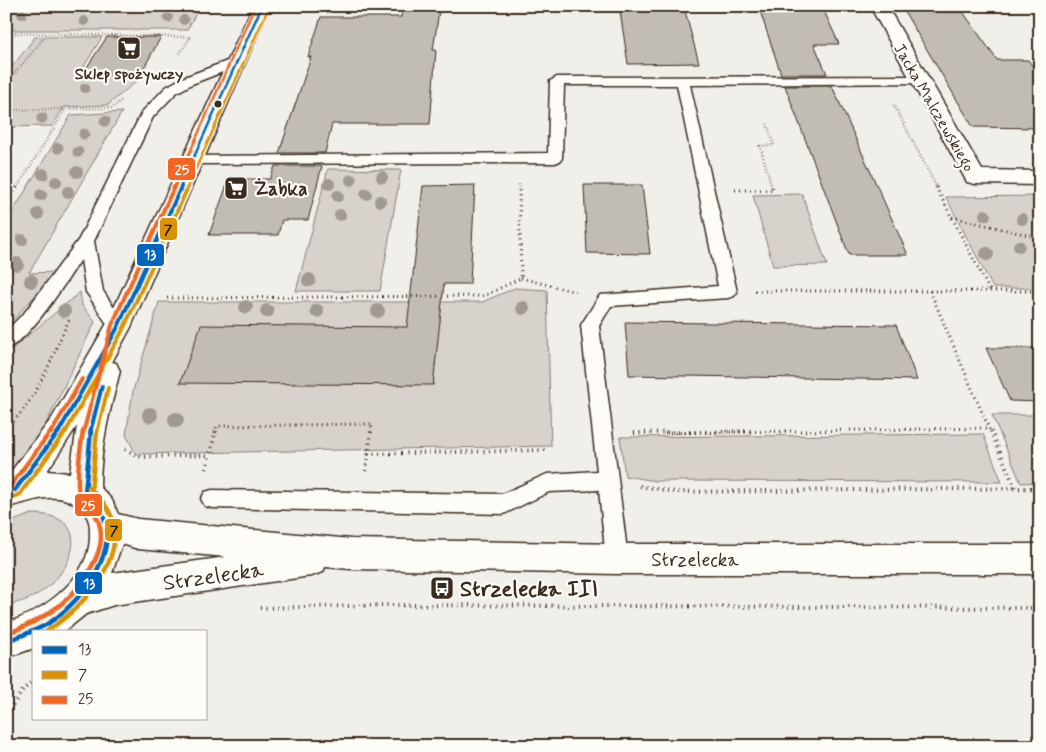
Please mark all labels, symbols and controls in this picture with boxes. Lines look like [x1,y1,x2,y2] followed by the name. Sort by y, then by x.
[116,35,142,61] supermarket icon: Sklep spożywczy
[888,40,979,176] street label: Jacka Malczewskiego
[75,64,183,85] place label: Sklep spożywczy
[213,99,223,109] unlabelled marker
[167,157,196,181] line badge: 25
[175,161,190,179] text: 25
[223,175,249,201] supermarket icon: Żabka
[254,177,307,202] place label: Żabka
[159,217,178,241] line badge: 7
[164,221,173,239] text: 7
[136,243,165,267] line badge: 13
[144,246,156,264] text: 13
[74,493,103,517] line badge: 25
[81,497,96,515] text: 25
[104,518,123,542] line badge: 7
[110,522,119,540] text: 7
[651,548,739,573] street label: Strzelecka
[161,556,266,598] street label: Strzelecka
[74,571,103,595] line badge: 13
[83,575,95,593] text: 13
[429,575,455,601] bus stop icon: Strzelecka III
[460,576,598,604] place label: Strzelecka III
[32,630,208,720] legend
[78,640,91,660] text: 13
[78,666,87,686] text: 7
[78,690,93,710] text: 25

